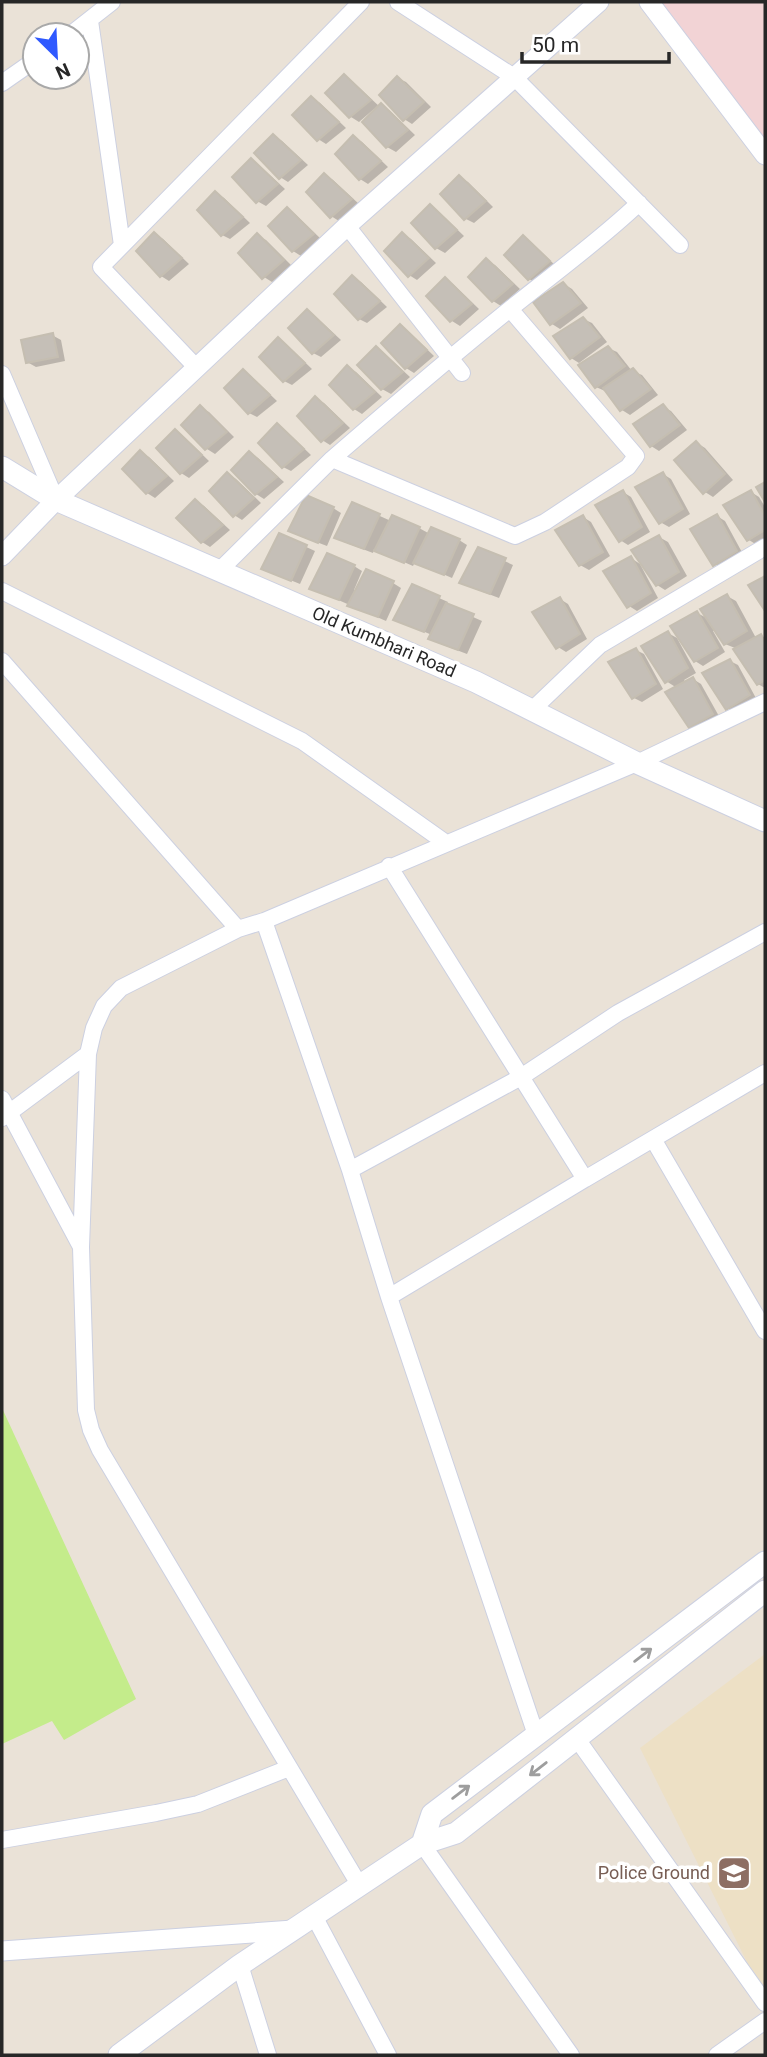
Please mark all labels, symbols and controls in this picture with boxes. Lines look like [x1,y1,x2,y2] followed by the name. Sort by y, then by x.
[21,21,91,91] north arrow
[522,21,669,65] scale bar
[532,33,579,57] text: 50 m
[52,58,74,84] text: N
[309,602,459,681] street label: Old Kumbhari Road
[633,1648,652,1663] one-way arrow
[529,1761,548,1776] one-way arrow
[451,1785,470,1799] one-way arrow
[715,1854,753,1892] school or university icon: Police Ground
[598,1862,710,1883] place label: Police Ground

